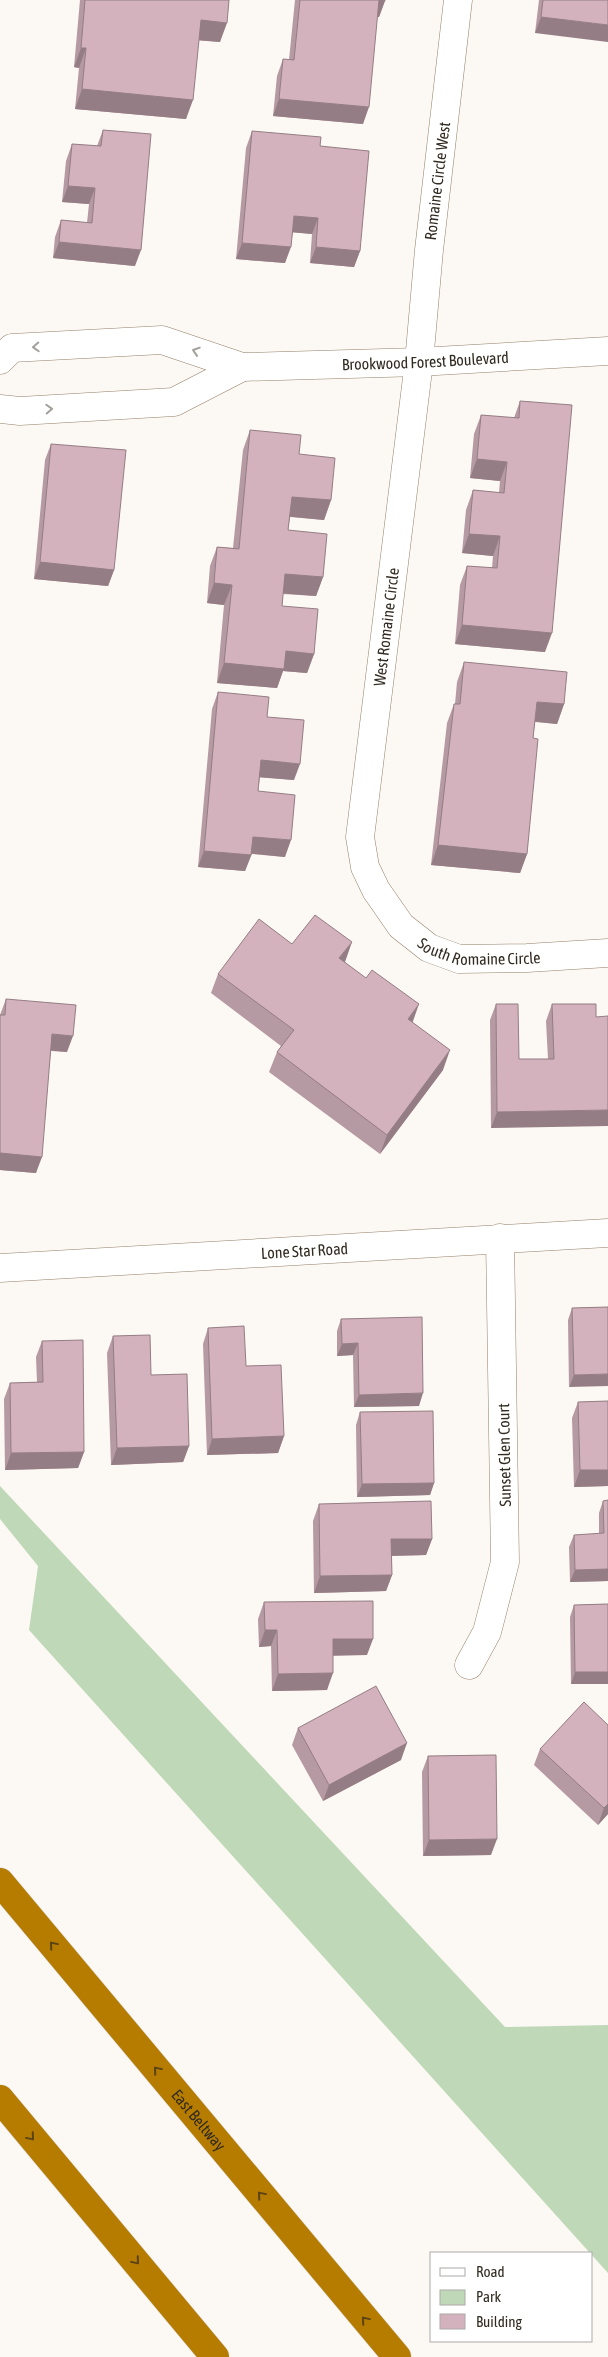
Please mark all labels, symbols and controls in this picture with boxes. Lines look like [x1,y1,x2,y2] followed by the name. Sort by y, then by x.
[421,120,453,241] street label: Romaine Circle West
[31,342,39,352] one-way arrow
[192,347,201,357] one-way arrow
[342,348,509,373] street label: Brookwood Forest Boulevard
[45,404,53,415] one-way arrow
[370,567,402,687] street label: West Romaine Circle
[414,934,541,968] street label: South Romaine Circle
[260,1239,349,1262] street label: Lone Star Road
[494,1403,514,1507] street label: Sunset Glen Court
[49,1942,58,1951] one-way arrow
[154,2067,163,2076] one-way arrow
[168,2086,230,2155] street label: East Beltway
[26,2131,35,2140] one-way arrow
[259,2192,267,2201] one-way arrow
[430,2252,593,2342] legend
[130,2256,139,2265] one-way arrow
[476,2263,505,2280] text: Road
[476,2288,501,2305] text: Park
[476,2313,522,2330] text: Building
[362,2316,371,2325] one-way arrow

